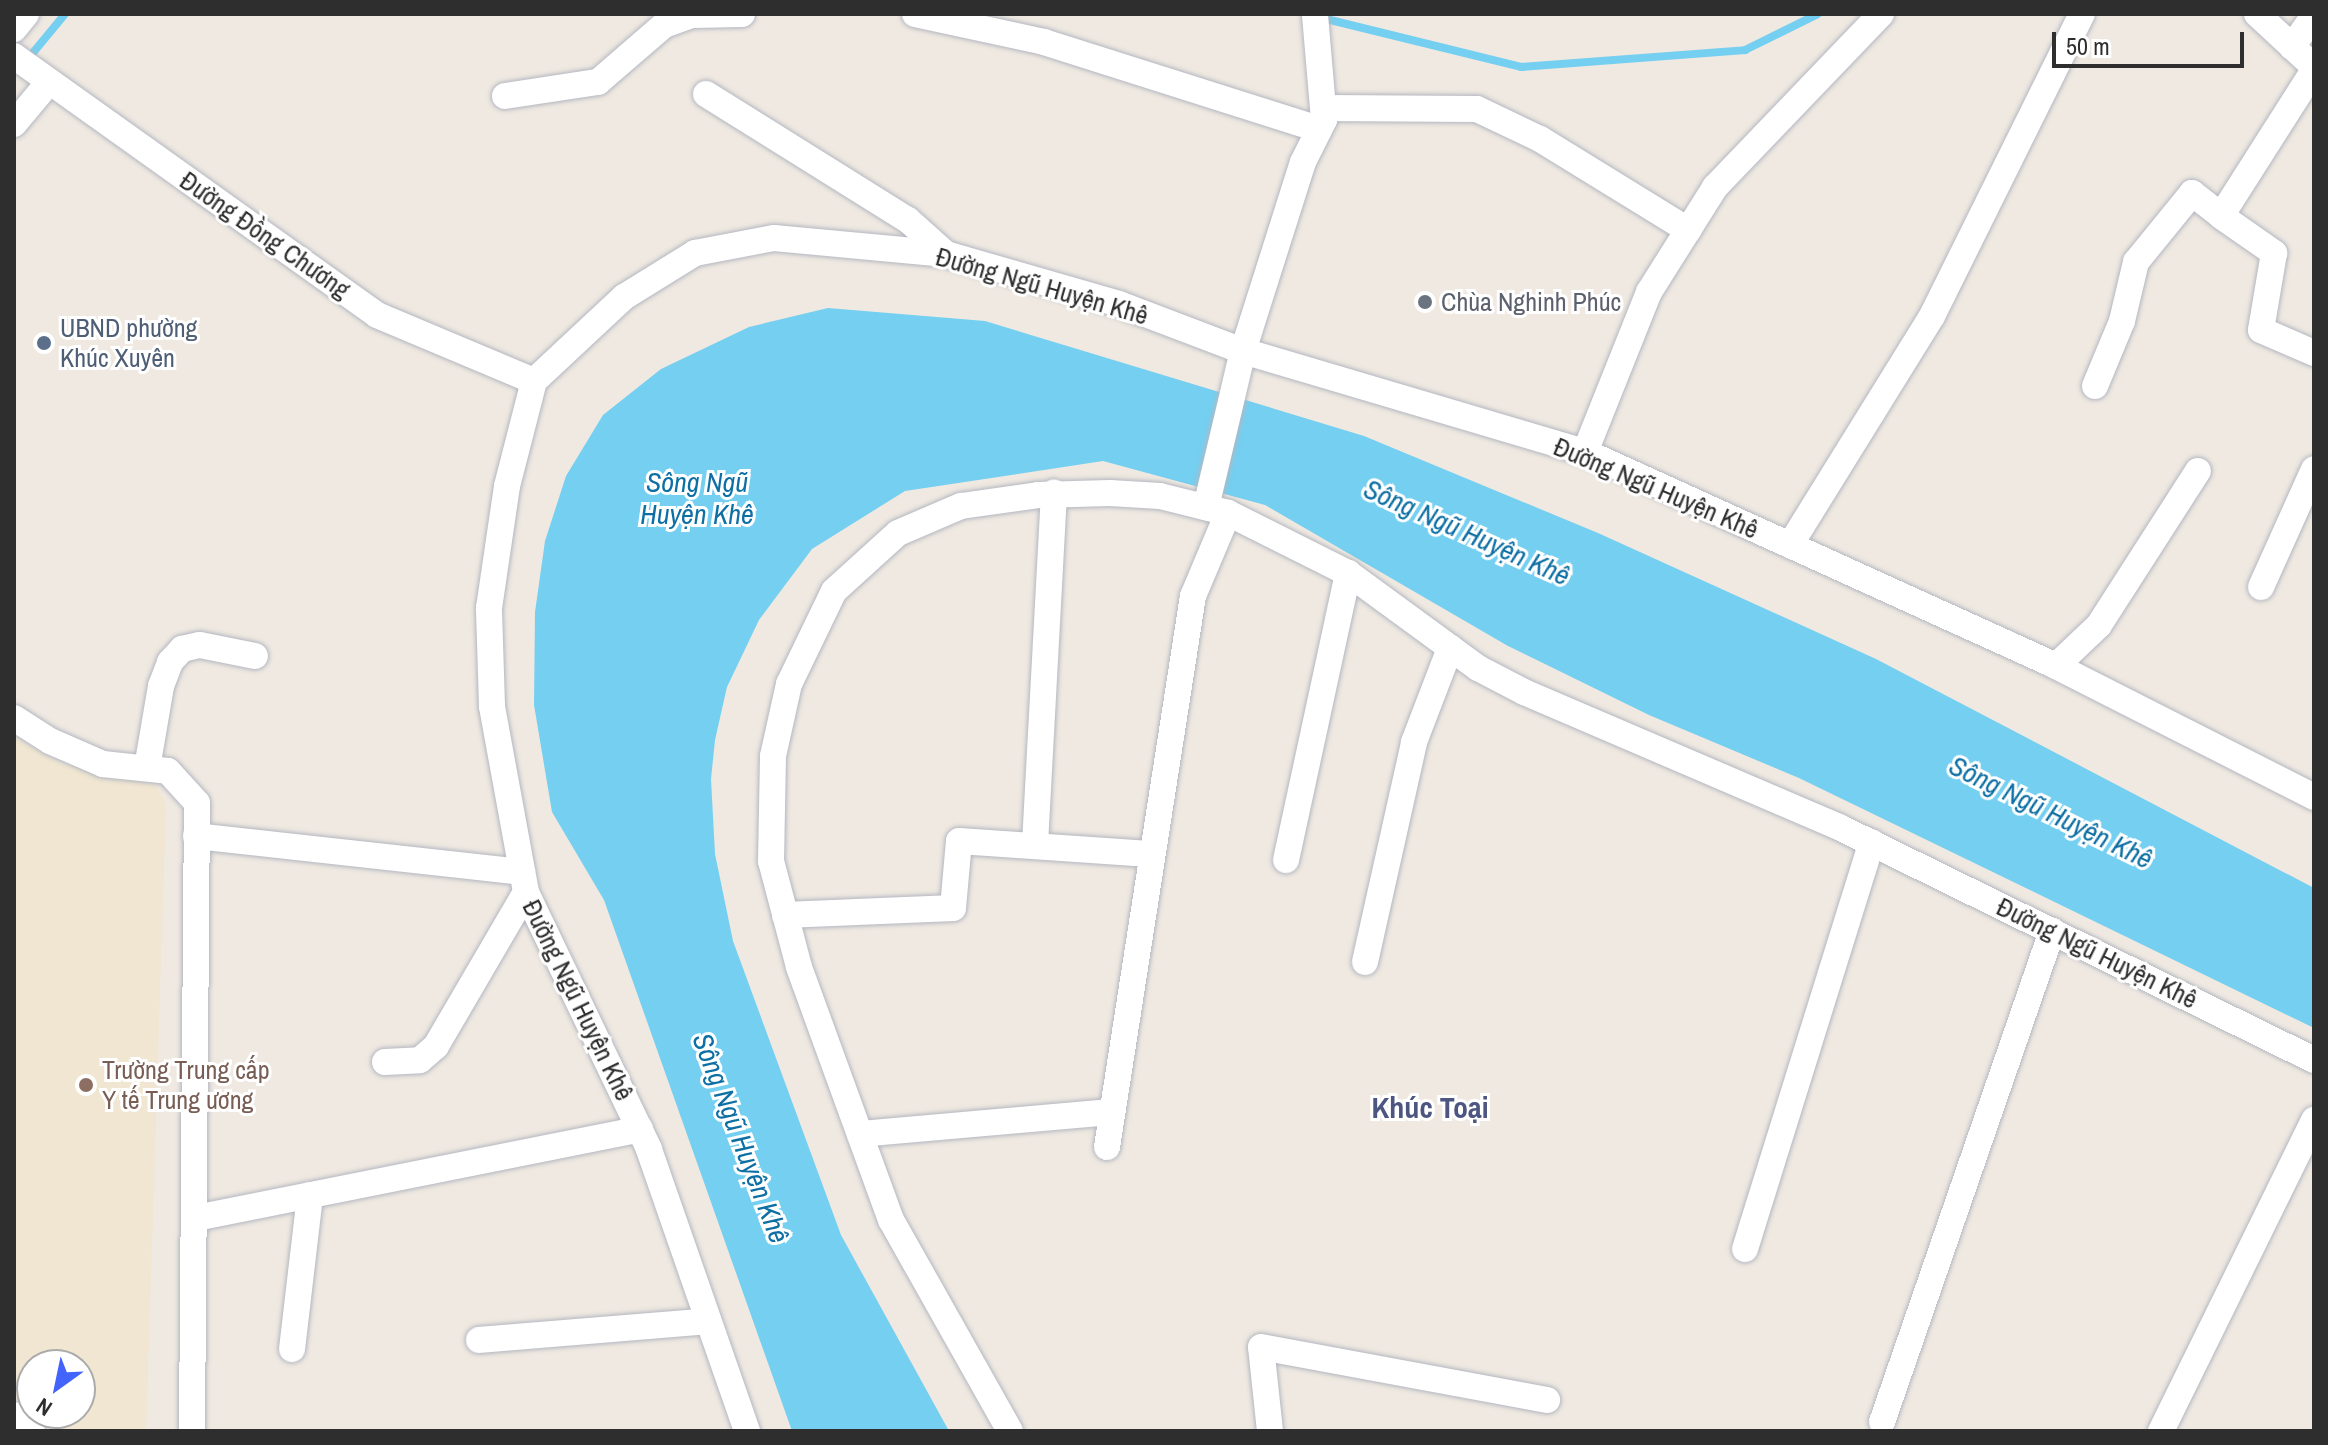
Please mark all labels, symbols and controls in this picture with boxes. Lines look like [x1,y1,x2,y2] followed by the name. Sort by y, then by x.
[2056,16,2248,66] scale bar
[2066,30,2110,62] text: 50 m
[174,165,356,305] street label: Đường Đồng Chương
[932,241,1152,331] street label: Đường Ngũ Huyện Khê
[1441,286,1621,318] place label: Chùa Nghinh Phúc
[1416,293,1434,311] marker: Chùa Nghinh Phúc
[60,312,197,374] place label: UBND phường Khúc Xuyên
[35,334,53,352] marker: UBND phường Khúc Xuyên
[1549,431,1763,545] street label: Đường Ngũ Huyện Khê
[640,465,754,531] water label: Sông Ngũ Huyện Khê
[1359,471,1575,593] water label: Sông Ngũ Huyện Khê
[1944,748,2158,876] water label: Sông Ngũ Huyện Khê
[1992,891,2202,1015] street label: Đường Ngũ Huyện Khê
[516,895,640,1105] street label: Đường Ngũ Huyện Khê
[686,1028,796,1248] water label: Sông Ngũ Huyện Khê
[102,1054,270,1116] place label: Trường Trung cấp Y tế Trung ương
[77,1076,95,1094] marker: Trường Trung cấp Y tế Trung ương
[1371,1089,1489,1125] district label: Khúc Toại
[16,1349,96,1429] north arrow
[30,1391,58,1424] text: N

